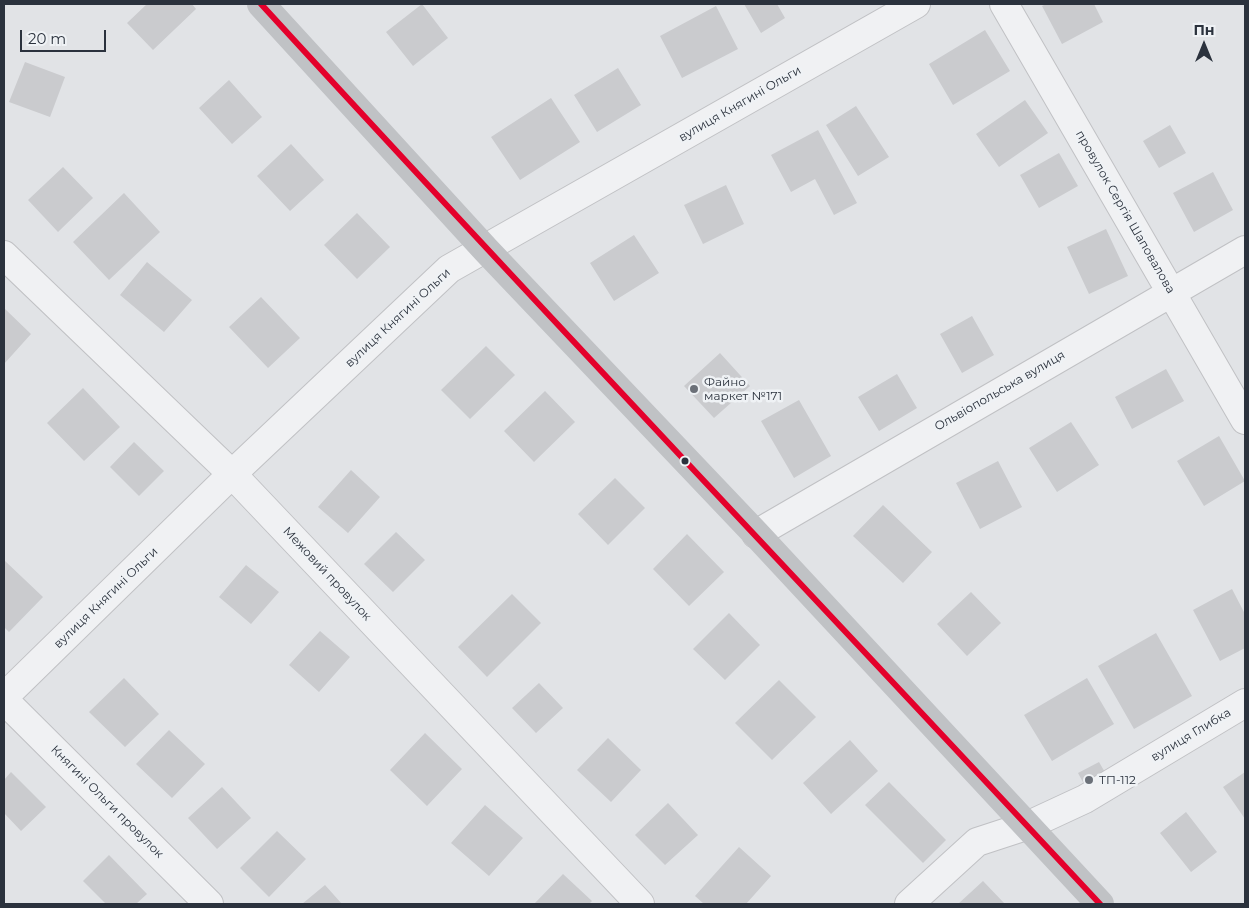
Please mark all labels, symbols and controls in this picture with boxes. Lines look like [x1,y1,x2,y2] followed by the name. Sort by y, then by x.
[22,20,109,52] scale bar
[1179,20,1229,70] north arrow
[1193,21,1215,39] text: Пн
[28,29,66,48] text: 20 m
[676,63,804,145] street label: вулиця Княгині Ольги
[1072,128,1178,296] street label: провулок Сергія Шаповалова
[342,265,454,371] street label: вулиця Княгині Ольги
[932,348,1068,434] street label: Ольвіопольська вулиця
[704,375,782,403] place label: Файно маркет №171
[688,383,700,395] marker: Файно маркет №171
[680,456,690,466] unlabelled marker
[280,524,374,624] street label: Межовий провулок
[51,545,161,651] street label: вулиця Княгині Ольги
[1148,705,1234,765] street label: вулиця Глибка
[48,743,166,861] street label: Княгині Ольги провулок
[1099,773,1136,787] place label: ТП-112
[1083,774,1095,786] marker: ТП-112

